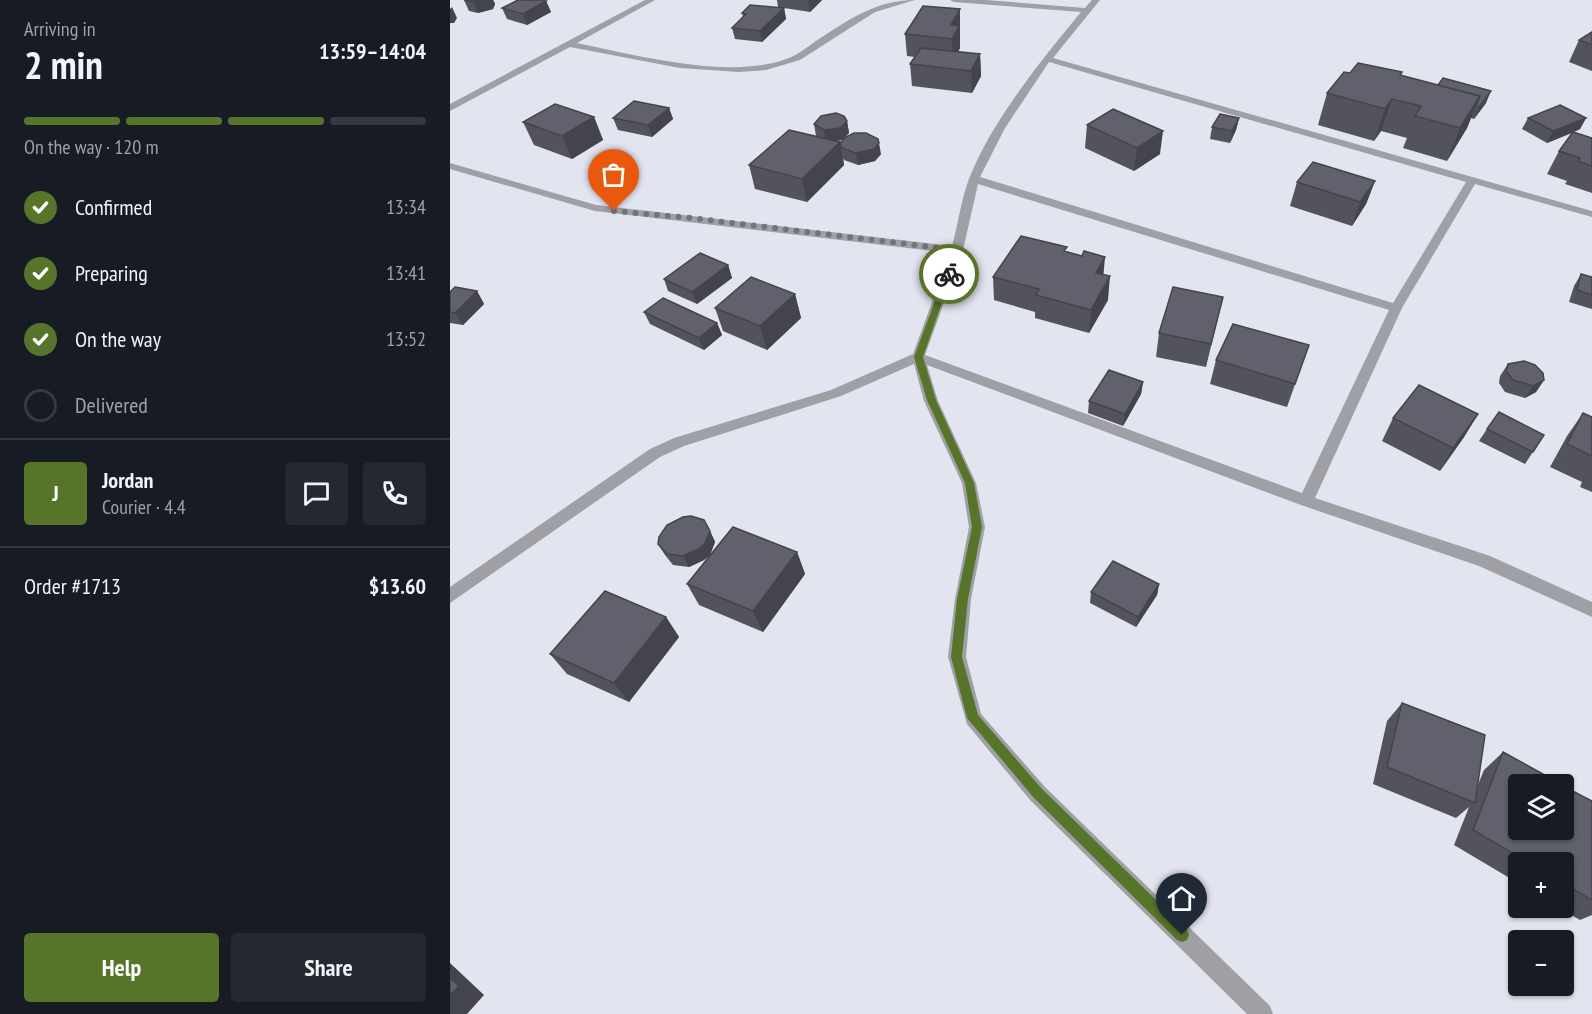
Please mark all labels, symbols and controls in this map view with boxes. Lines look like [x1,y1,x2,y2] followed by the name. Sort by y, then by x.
[24,16,96,42] text: Arriving in
[319,37,426,65] text: 13:59–14:04
[24,39,103,90] text: 2 min
[24,134,159,160] text: On the way · 120 m
[588,149,639,211] pin
[597,158,630,191] icon: bag
[24,191,57,224] icon: check
[75,193,152,221] text: Confirmed
[386,194,426,220] text: 13:34
[919,244,979,304] courier
[24,257,57,290] icon: check
[933,258,966,291] icon: bike
[75,259,148,287] text: Preparing
[386,260,426,286] text: 13:41
[24,323,57,356] icon: check
[75,325,161,353] text: On the way
[386,326,426,352] text: 13:52
[75,391,148,419] text: Delivered
[285,462,348,525] button: chat
[363,462,426,525] button: phone
[102,466,153,494] text: Jordan
[52,479,59,507] text: J
[102,494,186,520] text: Courier · 4.4
[24,572,121,600] text: Order #1713
[369,572,426,600] text: $13.60
[1508,774,1574,996] map controls
[1508,774,1574,840] button: layers
[1508,852,1574,918] button: +
[1156,873,1207,935] pin
[1165,882,1198,915] icon: home
[1508,930,1574,996] button: −
[24,933,219,1002] button: Help
[231,933,426,1002] button: Share

